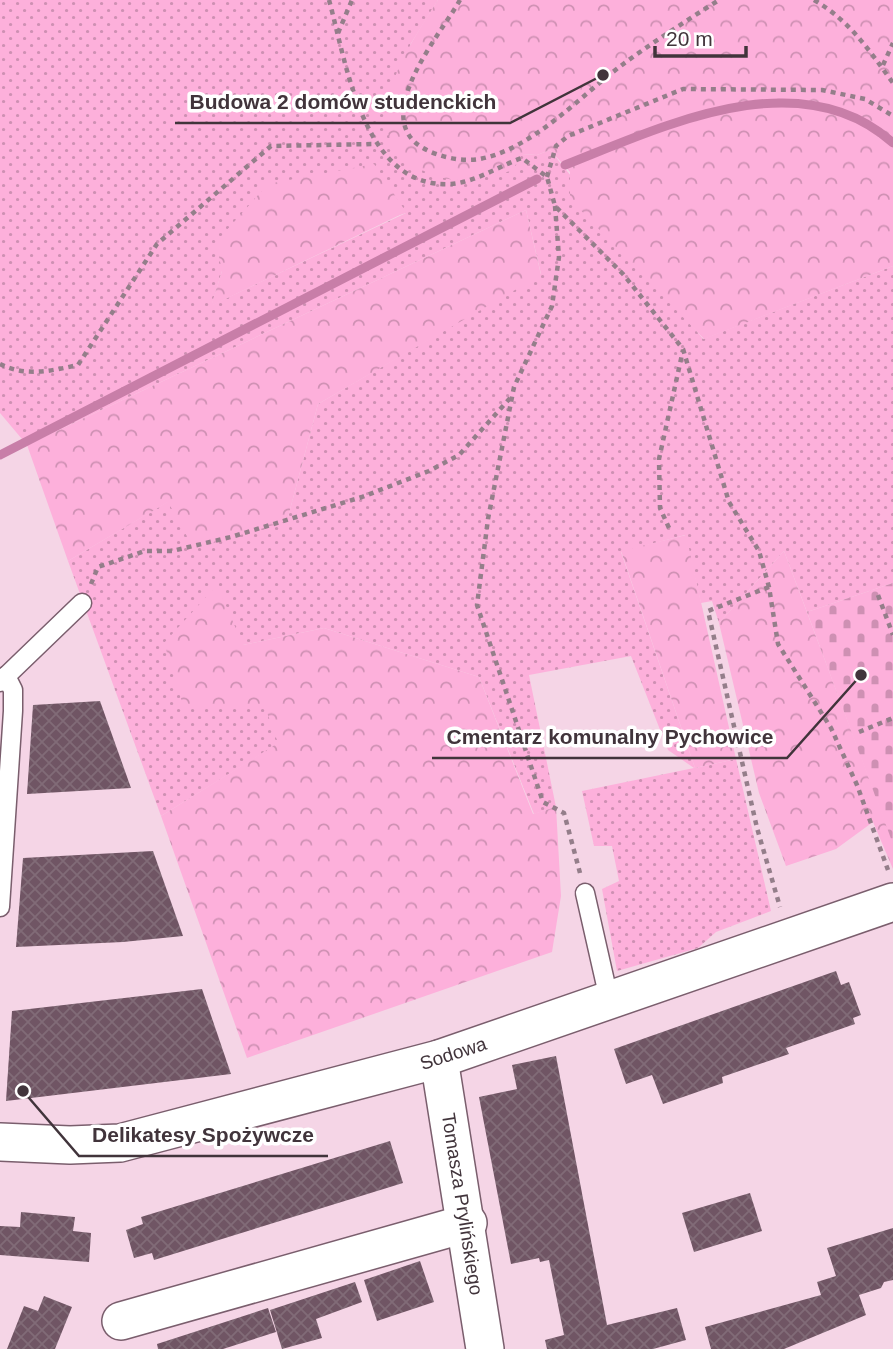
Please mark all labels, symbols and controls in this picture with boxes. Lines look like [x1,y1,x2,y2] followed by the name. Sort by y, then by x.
[655,14,746,58] scale bar
[666,27,713,50] text: 20 m
[175,81,510,123] callout: Budowa 2 domów studenckich
[190,90,496,113] text: Budowa 2 domów studenckich
[432,716,787,758] callout: Cmentarz komunalny Pychowice
[447,725,773,748] text: Cmentarz komunalny Pychowice
[417,1033,489,1074] street label: Sodowa
[438,1112,487,1296] street label: Tomasza Prylińskiego
[79,1114,328,1156] callout: Delikatesy Spożywcze
[92,1123,314,1146] text: Delikatesy Spożywcze

